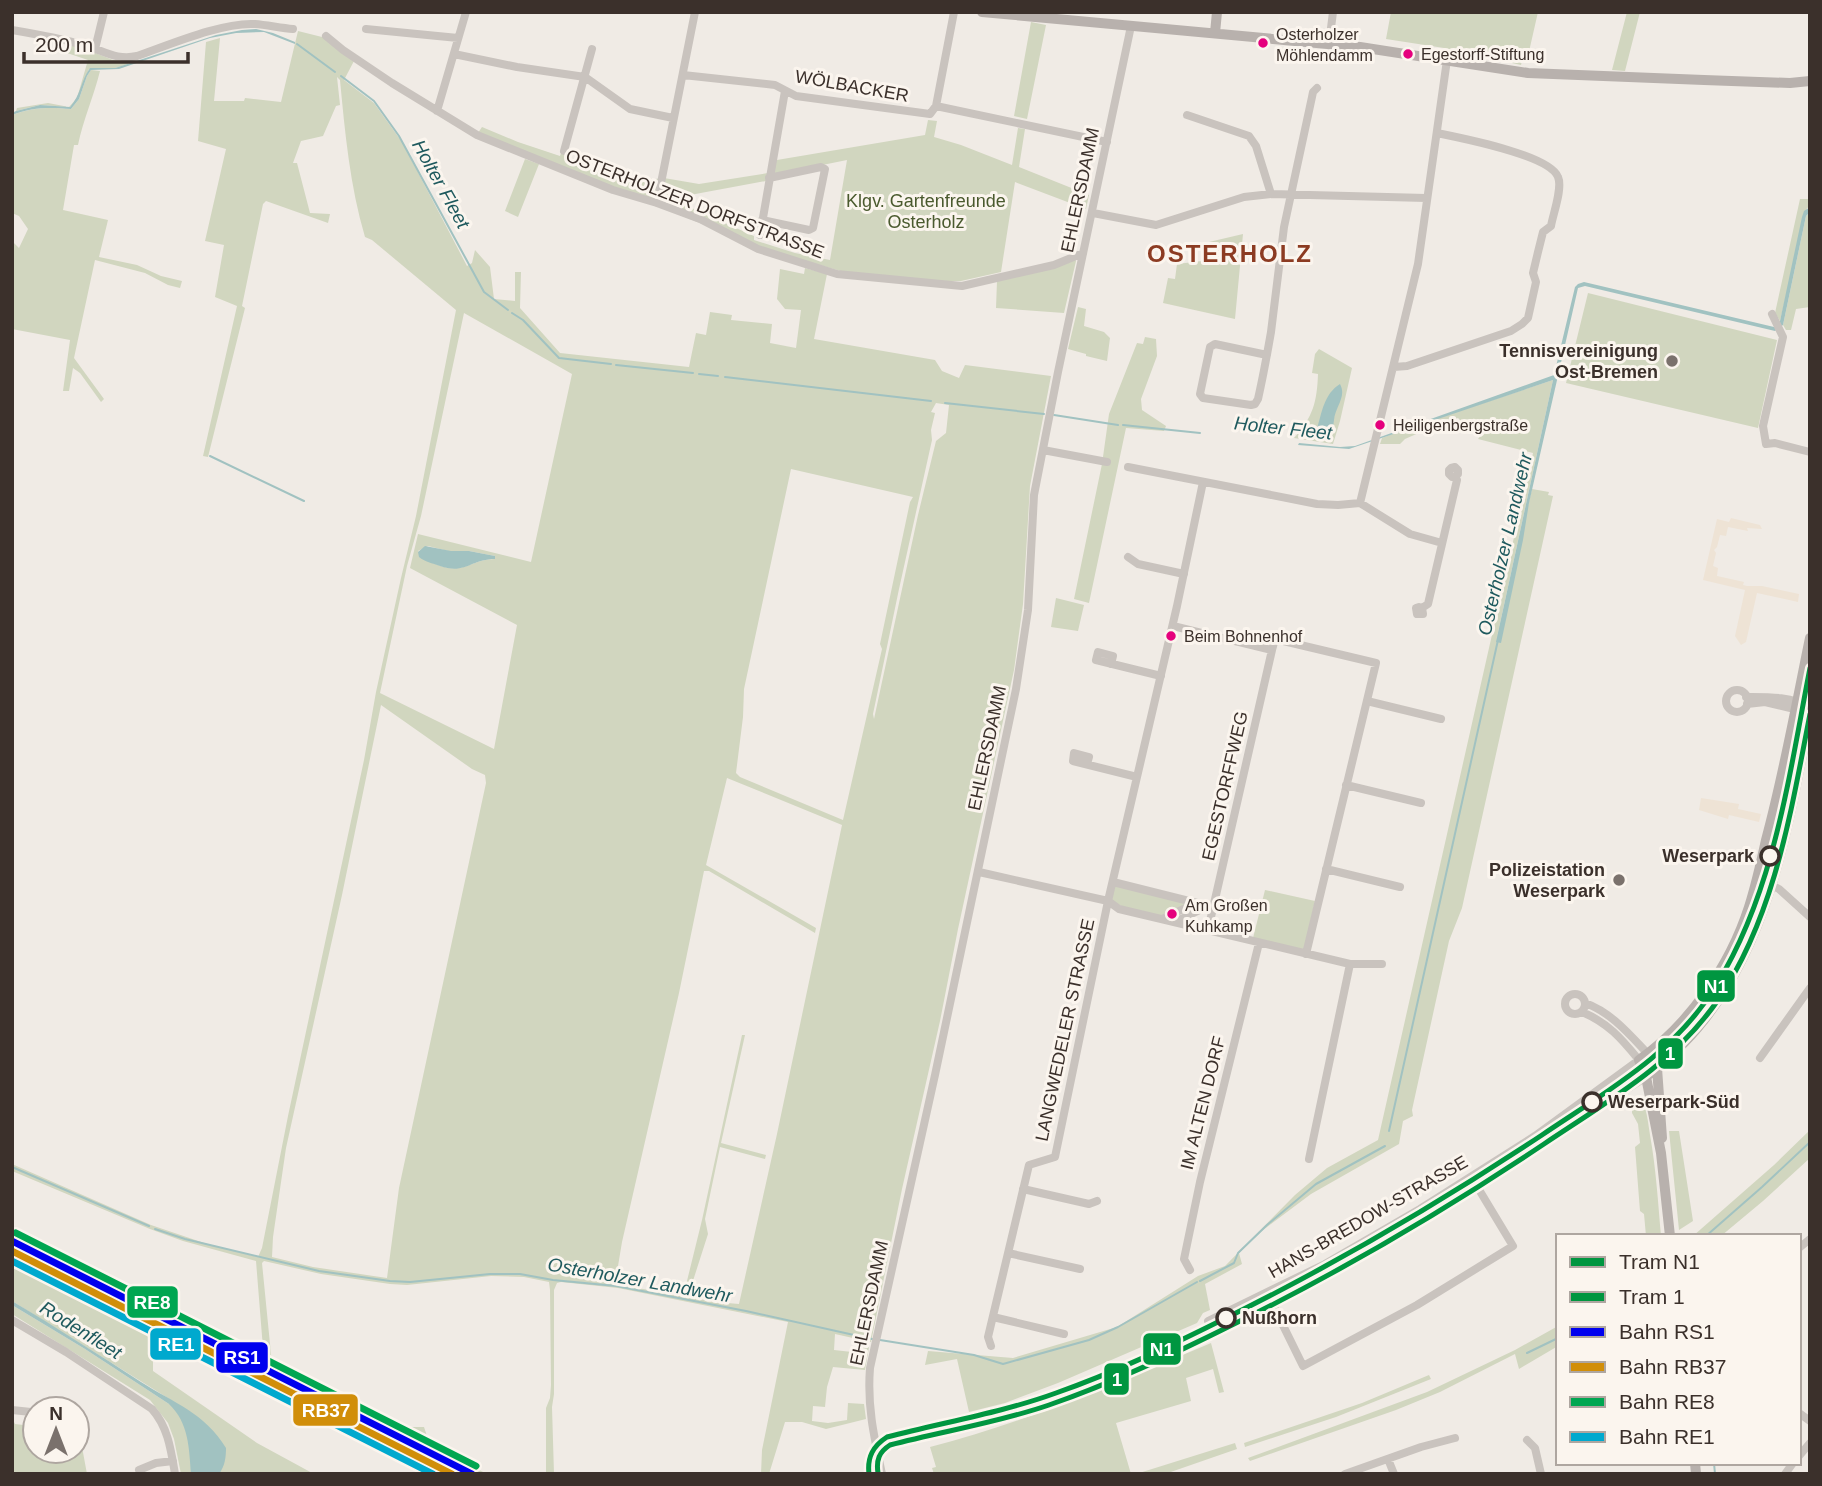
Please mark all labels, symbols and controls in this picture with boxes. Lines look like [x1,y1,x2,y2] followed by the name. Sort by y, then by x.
[24,21,189,65] scale bar
[1276,26,1373,64] place label: Osterholzer Möhlendamm
[35,33,93,56] text: 200 m
[1256,36,1270,50] marker: Osterholzer Möhlendamm
[1421,46,1544,63] place label: Egestorff-Stiftung
[1401,47,1415,61] marker: Egestorff-Stiftung
[794,66,910,106] street label: WÖLBACKER
[1057,126,1103,254] street label: EHLERSDAMM
[408,136,474,233] water label: Holter Fleet
[563,145,827,263] street label: OSTERHOLZER DORFSTRASSE
[846,191,1006,232] park label: Klgv. Gartenfreunde Osterholz
[1147,240,1313,267] district label: OSTERHOLZ
[1499,341,1658,382] place label: Tennisvereinigung Ost-Bremen
[1664,353,1680,369] marker: Tennisvereinigung Ost-Bremen
[1233,412,1334,444] water label: Holter Fleet
[1393,417,1528,434] place label: Heiligenbergstraße
[1373,418,1387,432] marker: Heiligenbergstraße
[1474,450,1536,637] water label: Osterholzer Landwehr
[1184,628,1303,645] place label: Beim Bohnenhof
[1164,629,1178,643] marker: Beim Bohnenhof
[964,684,1010,812] street label: EHLERSDAMM
[1198,709,1252,863] street label: EGESTORFFWEG
[1662,846,1755,866] place label: Weserpark
[1760,846,1780,866] marker: Weserpark
[1489,860,1606,901] place label: Polizeistation Weserpark
[1611,872,1627,888] marker: Polizeistation Weserpark
[1185,897,1268,935] place label: Am Großen Kuhkamp
[1165,907,1179,921] marker: Am Großen Kuhkamp
[1032,917,1098,1143] street label: LANGWEDELER STRASSE
[1696,969,1736,1003] line badge: N1
[1704,976,1729,997] text: N1
[1177,1034,1229,1172] street label: IM ALTEN DORF
[1657,1037,1684,1070] line badge: 1
[1665,1043,1676,1064] text: 1
[1582,1092,1602,1112] marker: Weserpark-Süd
[1608,1092,1740,1112] place label: Weserpark-Süd
[1265,1152,1471,1282] street label: HANS-BREDOW-STRASSE
[1556,1234,1801,1465] legend
[846,1239,892,1367] street label: EHLERSDAMM
[1619,1250,1700,1273] text: Tram N1
[546,1253,735,1307] water label: Osterholzer Landwehr
[126,1285,179,1319] line badge: RE8
[1619,1285,1685,1308] text: Tram 1
[134,1292,170,1313] text: RE8
[36,1297,126,1364] water label: Rodenfleet
[1216,1308,1236,1328] marker: Nußhorn
[1242,1308,1317,1328] place label: Nußhorn
[1619,1320,1715,1343] text: Bahn RS1
[149,1327,202,1361] line badge: RE1
[1142,1332,1182,1366] line badge: N1
[158,1334,195,1355] text: RE1
[1150,1339,1175,1360] text: N1
[215,1341,269,1374] line badge: RS1
[224,1347,261,1368] text: RS1
[1619,1355,1726,1378] text: Bahn RB37
[1103,1362,1130,1396] line badge: 1
[1112,1369,1123,1390] text: 1
[1619,1390,1715,1413] text: Bahn RE8
[292,1393,359,1427] line badge: RB37
[21,1395,91,1465] north arrow
[302,1400,350,1421] text: RB37
[49,1403,63,1424] text: N
[1619,1425,1715,1448] text: Bahn RE1

